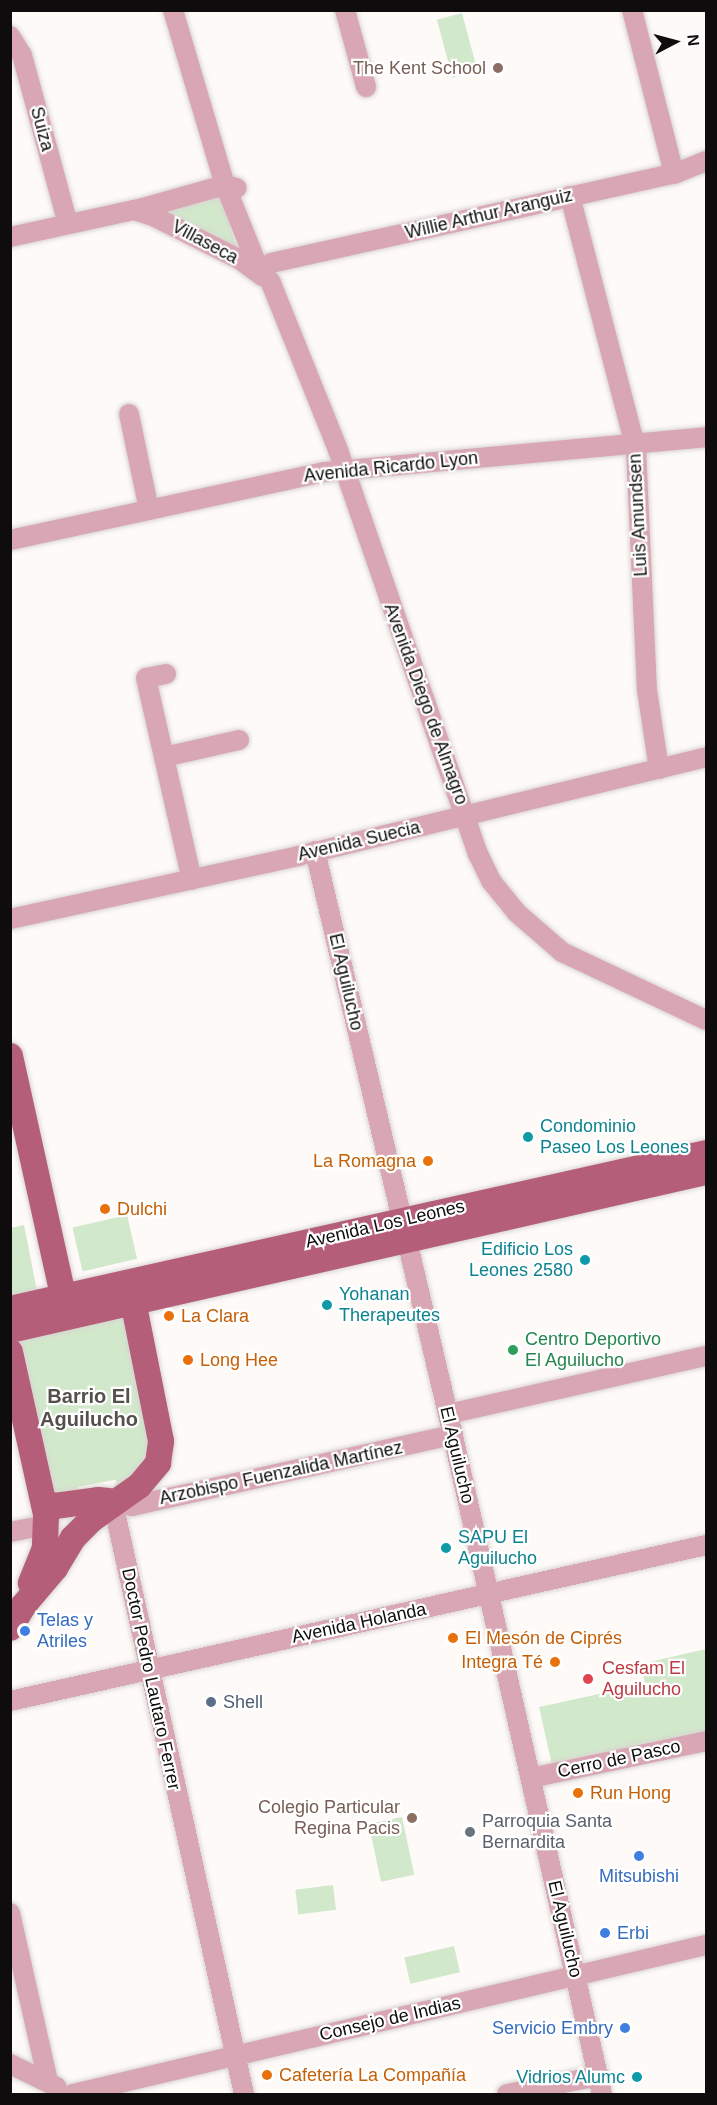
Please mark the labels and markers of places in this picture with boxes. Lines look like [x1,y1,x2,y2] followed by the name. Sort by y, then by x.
[353,57,486,79] place label: The Kent School
[491,61,505,75] marker: The Kent School
[540,1116,689,1158] place label: Condominio Paseo Los Leones
[521,1130,535,1144] marker: Condominio Paseo Los Leones
[313,1150,416,1172] place label: La Romagna
[421,1154,435,1168] marker: La Romagna
[117,1198,167,1220] place label: Dulchi
[98,1202,112,1216] marker: Dulchi
[469,1239,573,1282] place label: Edificio Los Leones 2580
[578,1253,592,1267] marker: Edificio Los Leones 2580
[339,1284,440,1326] place label: Yohanan Therapeutes
[320,1298,334,1312] marker: Yohanan Therapeutes
[181,1305,249,1327] place label: La Clara
[162,1309,176,1323] marker: La Clara
[525,1329,661,1372] place label: Centro Deportivo El Aguilucho
[506,1343,520,1357] marker: Centro Deportivo El Aguilucho
[200,1349,278,1371] place label: Long Hee
[181,1353,195,1367] marker: Long Hee
[458,1527,537,1570] place label: SAPU El Aguilucho
[439,1541,453,1555] marker: SAPU El Aguilucho
[37,1610,93,1652] place label: Telas y Atriles
[18,1624,32,1638] marker: Telas y Atriles
[465,1627,622,1649] place label: El Mesón de Ciprés
[446,1631,460,1645] marker: El Mesón de Ciprés
[461,1651,543,1673] place label: Integra Té
[548,1655,562,1669] marker: Integra Té
[602,1658,685,1700] place label: Cesfam El Aguilucho
[579,1670,597,1688] marker: Cesfam El Aguilucho
[223,1691,263,1713] place label: Shell
[204,1695,218,1709] marker: Shell
[590,1782,671,1804] place label: Run Hong
[571,1786,585,1800] marker: Run Hong
[258,1797,400,1840] place label: Colegio Particular Regina Pacis
[405,1811,419,1825] marker: Colegio Particular Regina Pacis
[482,1811,612,1854] place label: Parroquia Santa Bernardita
[463,1825,477,1839] marker: Parroquia Santa Bernardita
[632,1849,646,1863] marker: Mitsubishi
[599,1865,679,1887] place label: Mitsubishi
[617,1922,649,1944] place label: Erbi
[598,1926,612,1940] marker: Erbi
[492,2017,613,2039] place label: Servicio Embry
[618,2021,632,2035] marker: Servicio Embry
[279,2064,466,2086] place label: Cafetería La Compañía
[515,2066,625,2088] place label: Vidrios Alumc
[260,2068,274,2082] marker: Cafetería La Compañía
[630,2070,644,2084] marker: Vidrios Alumc

